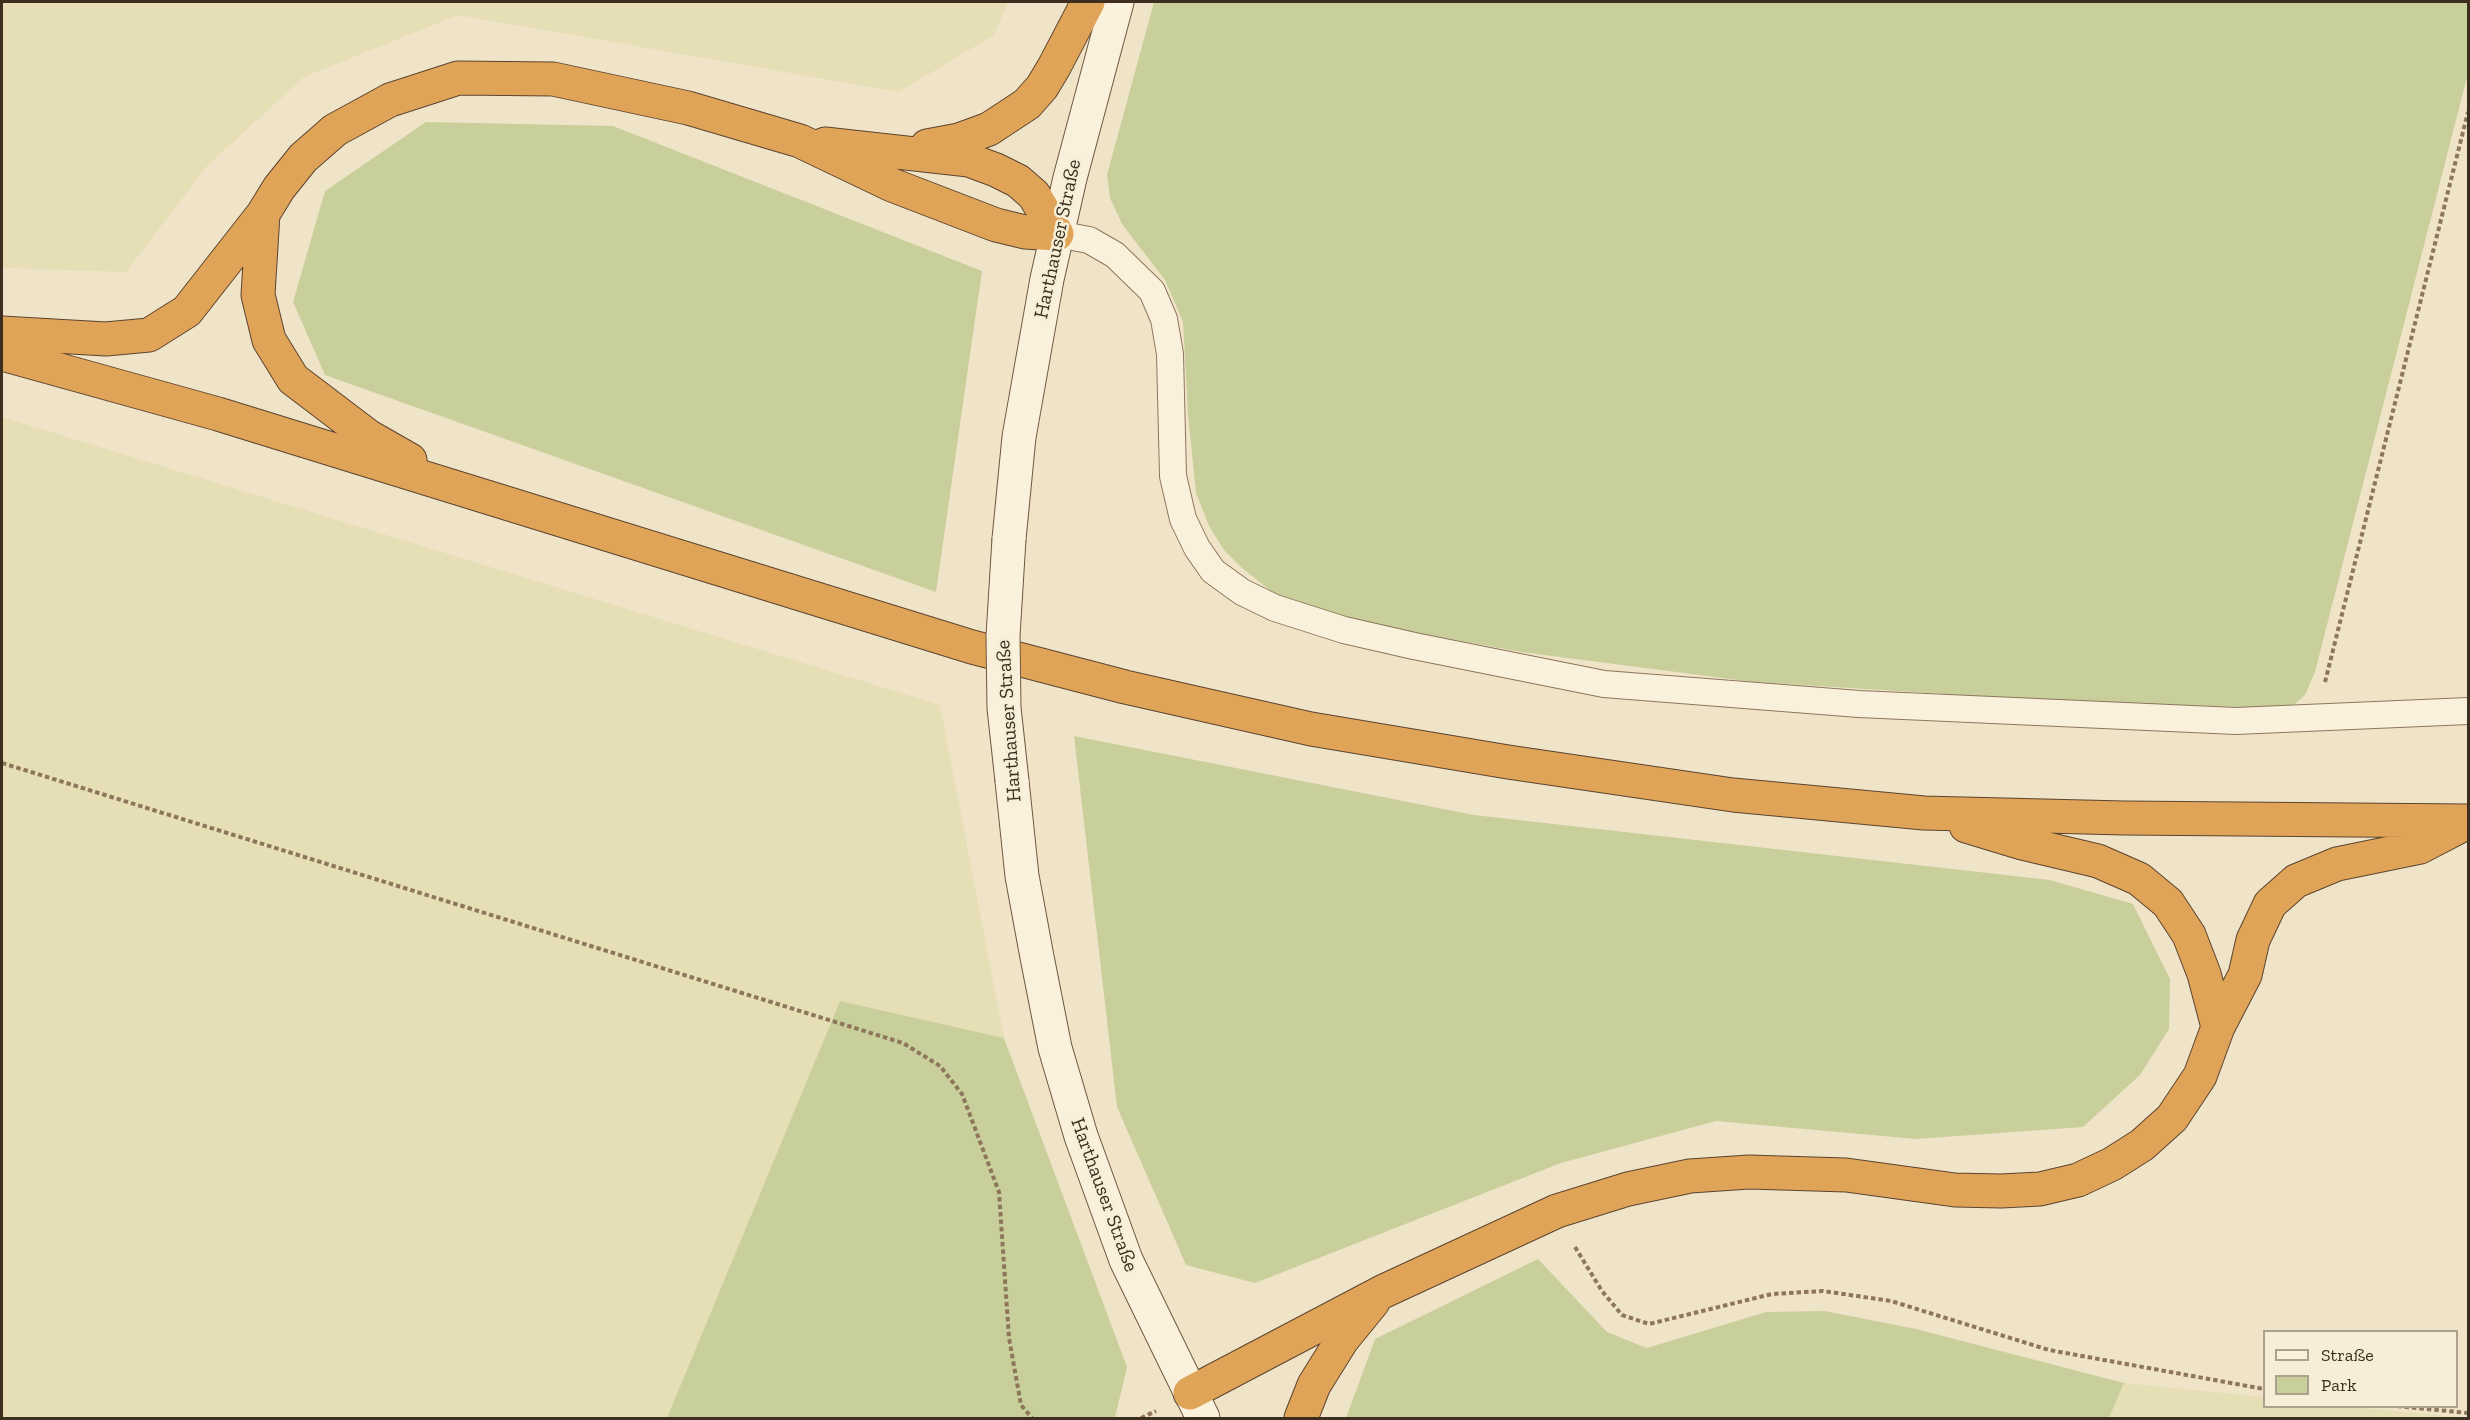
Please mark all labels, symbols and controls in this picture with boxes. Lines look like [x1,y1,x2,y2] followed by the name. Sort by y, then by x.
[1029,157,1087,321] street label: Harthauser Straße
[991,639,1027,803] street label: Harthauser Straße
[1065,1115,1143,1275] street label: Harthauser Straße
[2263,1330,2458,1408] legend
[2321,1344,2374,1366] text: Straße
[2321,1374,2357,1396] text: Park

